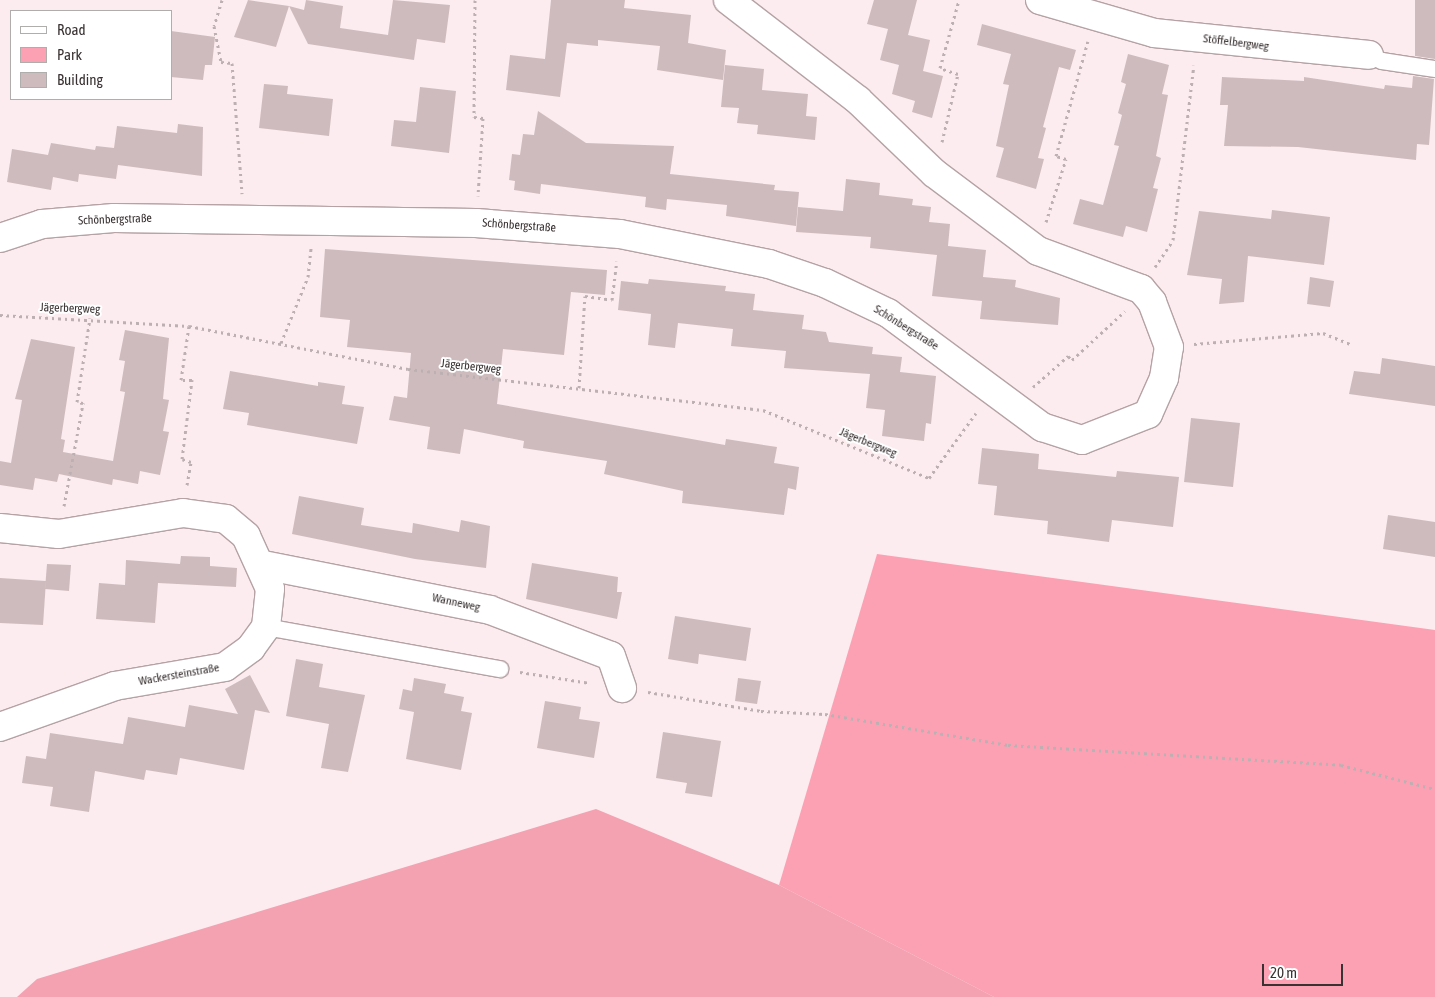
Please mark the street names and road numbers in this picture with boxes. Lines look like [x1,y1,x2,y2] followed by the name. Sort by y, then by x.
[1202,32,1270,54] street label: Stöffelbergweg
[78,212,152,228] street label: Schönbergstraße
[482,216,556,236] street label: Schönbergstraße
[40,301,100,317] street label: Jägerbergweg
[871,302,941,354] street label: Schönbergstraße
[440,357,502,377] street label: Jägerbergweg
[837,425,899,461] street label: Jägerbergweg
[431,591,481,615] street label: Wanneweg
[138,661,220,689] street label: Wackersteinstraße

